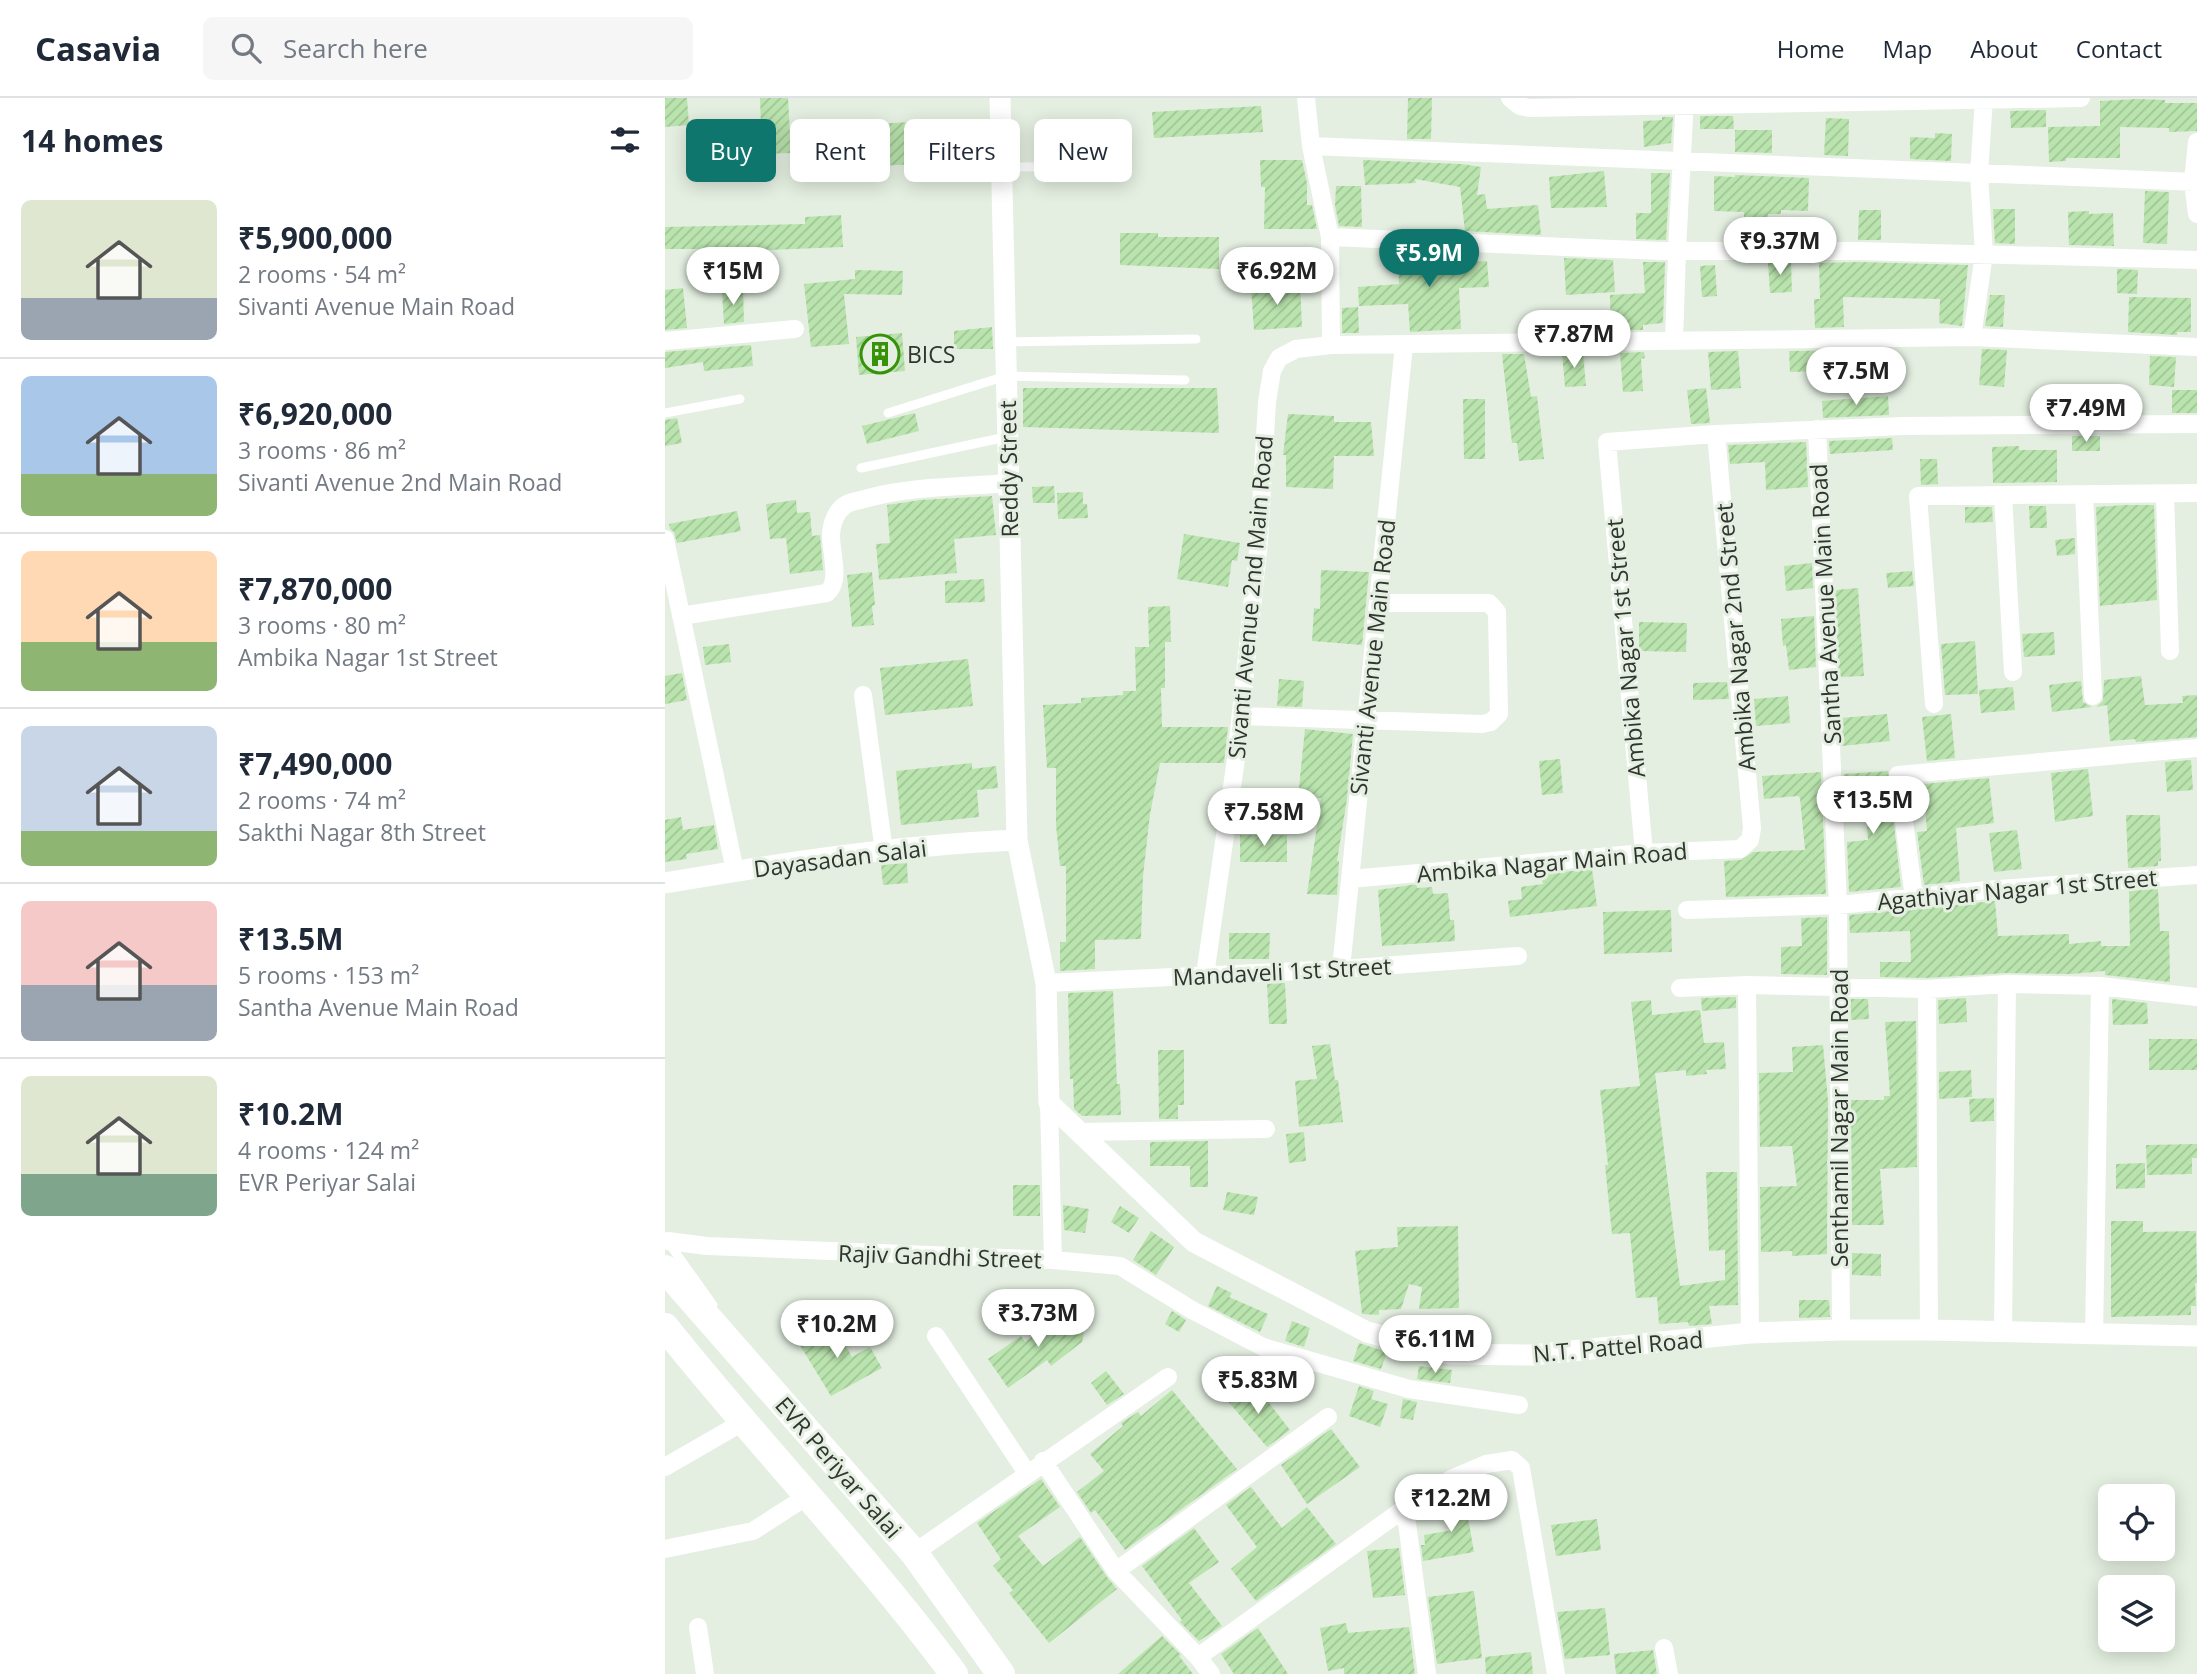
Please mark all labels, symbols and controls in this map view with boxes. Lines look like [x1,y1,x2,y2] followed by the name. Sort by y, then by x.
[203,17,693,80] search box
[35,26,161,71] text: Casavia
[227,29,265,67] icon: search
[283,30,428,66] text: Search here
[1777,32,1845,65] text: Home
[1883,32,1932,65] text: Map
[1970,32,2038,65] text: About
[2076,32,2162,65] text: Contact
[686,119,776,182] chip: Buy
[790,119,890,182] chip: Rent
[904,119,1020,182] chip: Filters
[1034,119,1132,182] chip: New
[21,120,164,161] text: 14 homes
[606,121,644,159] icon: filters
[238,217,392,258] text: ₹5,900,000
[1723,218,1837,277] pin: ₹9.37M
[1740,224,1820,256] text: ₹9.37M
[77,228,161,312] icon: home
[1380,230,1478,289] pin: ₹5.9M
[1395,236,1463,268] text: ₹5.9M
[692,248,774,307] pin: ₹15M
[1220,248,1334,307] pin: ₹6.92M
[702,254,764,286] text: ₹15M
[1237,254,1317,286] text: ₹6.92M
[238,258,406,290] text: 2 rooms · 54 m²
[238,290,515,322] text: Sivanti Avenue Main Road
[1517,310,1631,370] pin: ₹7.87M
[1534,317,1614,349] text: ₹7.87M
[859,333,901,375] building icon: BICS
[907,338,955,370] place label: BICS
[1807,348,1905,407] pin: ₹7.5M
[1822,354,1890,386] text: ₹7.5M
[2029,384,2143,444] pin: ₹7.49M
[2046,391,2126,423] text: ₹7.49M
[238,393,392,434] text: ₹6,920,000
[991,400,1025,538] street label: Reddy Street
[77,404,161,488] icon: home
[238,434,406,466] text: 3 rooms · 86 m²
[1220,434,1280,760] street label: Sivanti Avenue 2nd Main Road
[1802,463,1848,745] street label: Santha Avenue Main Road
[238,466,562,498] text: Sivanti Avenue 2nd Main Road
[1707,502,1763,772] street label: Ambika Nagar 2nd Street
[1598,517,1652,779] street label: Ambika Nagar 1st Street
[1342,518,1402,796] street label: Sivanti Avenue Main Road
[238,568,392,609] text: ₹7,870,000
[77,579,161,663] icon: home
[238,609,406,641] text: 3 rooms · 80 m²
[238,641,498,673] text: Ambika Nagar 1st Street
[238,743,392,784] text: ₹7,490,000
[77,754,161,838] icon: home
[1816,776,1930,836] pin: ₹13.5M
[1833,783,1913,815] text: ₹13.5M
[238,784,406,816] text: 2 rooms · 74 m²
[1207,788,1321,848] pin: ₹7.58M
[1224,795,1304,827] text: ₹7.58M
[238,816,486,848] text: Sakthi Nagar 8th Street
[752,832,928,884] street label: Dayasadan Salai
[1415,834,1689,890] street label: Ambika Nagar Main Road
[1876,861,2158,917] street label: Agathiyar Nagar 1st Street
[238,918,343,959] text: ₹13.5M
[77,929,161,1013] icon: home
[1172,949,1392,993] street label: Mandaveli 1st Street
[238,959,419,991] text: 5 rooms · 153 m²
[1823,969,1855,1267] street label: Senthamil Nagar Main Road
[238,991,519,1023] text: Santha Avenue Main Road
[238,1093,343,1134] text: ₹10.2M
[77,1104,161,1188] icon: home
[238,1134,419,1166] text: 4 rooms · 124 m²
[238,1166,416,1198] text: EVR Periyar Salai
[838,1236,1042,1276] street label: Rajiv Gandhi Street
[981,1290,1095,1349] pin: ₹3.73M
[998,1296,1078,1328] text: ₹3.73M
[780,1300,894,1360] pin: ₹10.2M
[797,1307,877,1339] text: ₹10.2M
[1378,1316,1492,1375] pin: ₹6.11M
[1395,1322,1475,1354] text: ₹6.11M
[1532,1323,1704,1369] street label: N.T. Pattel Road
[1201,1356,1315,1416] pin: ₹5.83M
[1218,1363,1298,1395] text: ₹5.83M
[769,1389,909,1545] street label: EVR Periyar Salai
[1394,1474,1508,1534] pin: ₹12.2M
[1411,1481,1491,1513] text: ₹12.2M
[2098,1484,2175,1652] map controls
[2098,1484,2175,1561] button: locate
[2098,1575,2175,1652] button: layers

